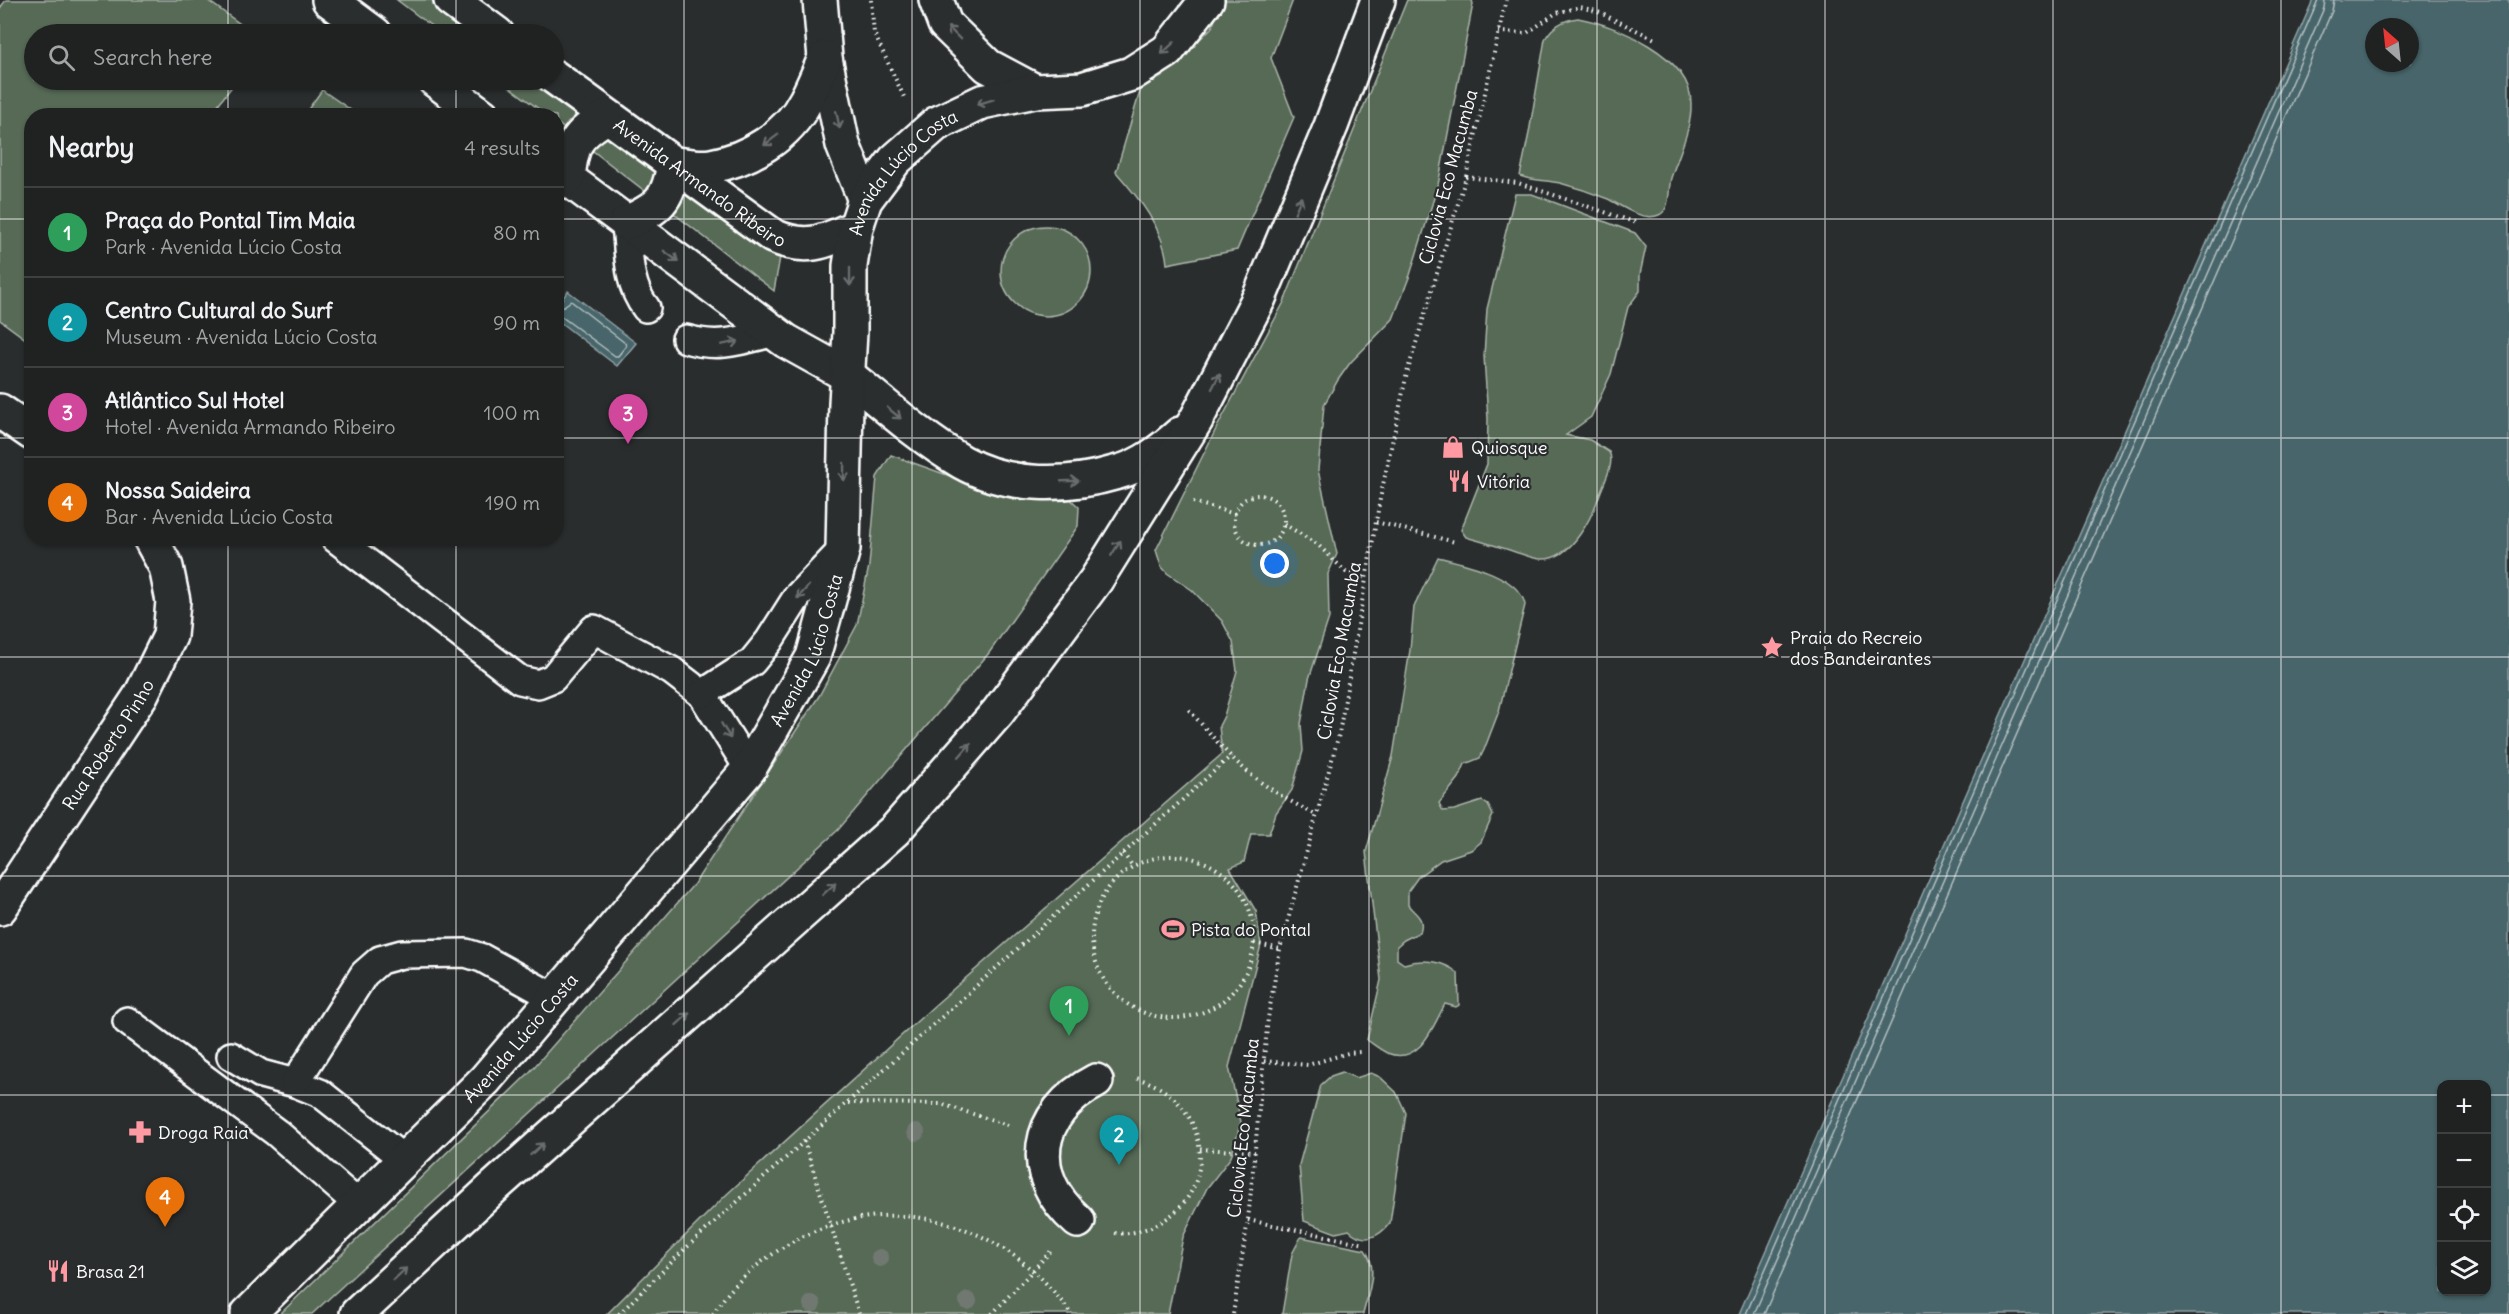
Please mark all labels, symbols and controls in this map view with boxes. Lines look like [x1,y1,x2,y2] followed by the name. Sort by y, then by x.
[2365,18,2419,72] north arrow
[24,24,564,90] search box
[947,26,962,41] one-way arrow
[45,41,78,74] icon: search
[1160,41,1175,55] one-way arrow
[93,43,212,71] text: Search here
[1414,87,1482,267] street label: Ciclovia Eco Macumba
[976,97,995,108] one-way arrow
[843,104,961,237] street label: Avenida Lúcio Costa
[833,110,844,129] one-way arrow
[609,113,789,251] street label: Avenida Armando Ribeiro
[48,131,134,164] text: Nearby
[763,134,779,146] one-way arrow
[464,135,540,160] text: 4 results
[1293,196,1305,214] one-way arrow
[105,206,355,234] text: Praça do Pontal Tim Maia
[64,220,71,245] text: 1
[493,220,540,245] text: 80 m
[105,234,342,259] text: Park · Avenida Lúcio Costa
[662,249,678,262] one-way arrow
[844,266,856,286] one-way arrow
[105,296,333,324] text: Centro Cultural do Surf
[62,310,73,335] text: 2
[493,310,540,335] text: 90 m
[105,324,377,349] text: Museum · Avenida Lúcio Costa
[721,336,740,348] one-way arrow
[1211,373,1223,391] one-way arrow
[105,386,285,414] text: Atlântico Sul Hotel
[608,394,648,444] pin: 3
[62,400,73,425] text: 3
[483,400,540,425] text: 100 m
[886,406,902,419] one-way arrow
[105,414,395,439] text: Hotel · Avenida Armando Ribeiro
[1440,434,1466,460] shop icon: Quiosque
[1471,436,1548,459] place label: Quiosque
[838,461,850,481] one-way arrow
[1446,468,1472,494] restaurant icon: Vitória
[1477,470,1530,493] place label: Vitória
[1059,475,1079,486] one-way arrow
[105,476,251,504] text: Nossa Saideira
[62,490,73,515] text: 4
[485,490,540,515] text: 190 m
[105,504,333,529] text: Bar · Avenida Lúcio Costa
[1110,540,1122,557] one-way arrow
[1260,549,1289,578] your location
[1312,560,1366,742] street label: Ciclovia Eco Macumba
[764,571,847,730] street label: Avenida Lúcio Costa
[796,584,810,599] one-way arrow
[1790,626,1931,670] place label: Praia do Recreio dos Bandeirantes
[1759,634,1785,660] place icon: Praia do Recreio dos Bandeirantes
[57,675,158,814] street label: Rua Roberto Pinho
[720,722,732,739] one-way arrow
[958,742,971,758] one-way arrow
[821,882,836,896] one-way arrow
[1160,916,1186,942] sports icon: Pista do Pontal
[1191,918,1311,941] place label: Pista do Pontal
[458,968,582,1107] street label: Avenida Lúcio Costa
[1050,986,1088,1036] pin: 1
[675,1012,690,1026] one-way arrow
[1222,1037,1264,1219] street label: Ciclovia Eco Macumba
[2437,1080,2491,1296] map controls
[2437,1080,2491,1134] button: +
[1100,1116,1138,1165] pin: 2
[127,1119,153,1145] pharmacy icon: Droga Raia
[158,1121,249,1144] place label: Droga Raia
[2437,1134,2491,1188] button: −
[529,1142,544,1156] one-way arrow
[146,1178,184,1227] pin: 4
[2437,1188,2491,1242] button: locate
[2437,1242,2491,1296] button: layers
[45,1258,71,1284] restaurant icon: Brasa 21
[76,1260,145,1283] place label: Brasa 21
[392,1267,407,1281] one-way arrow

